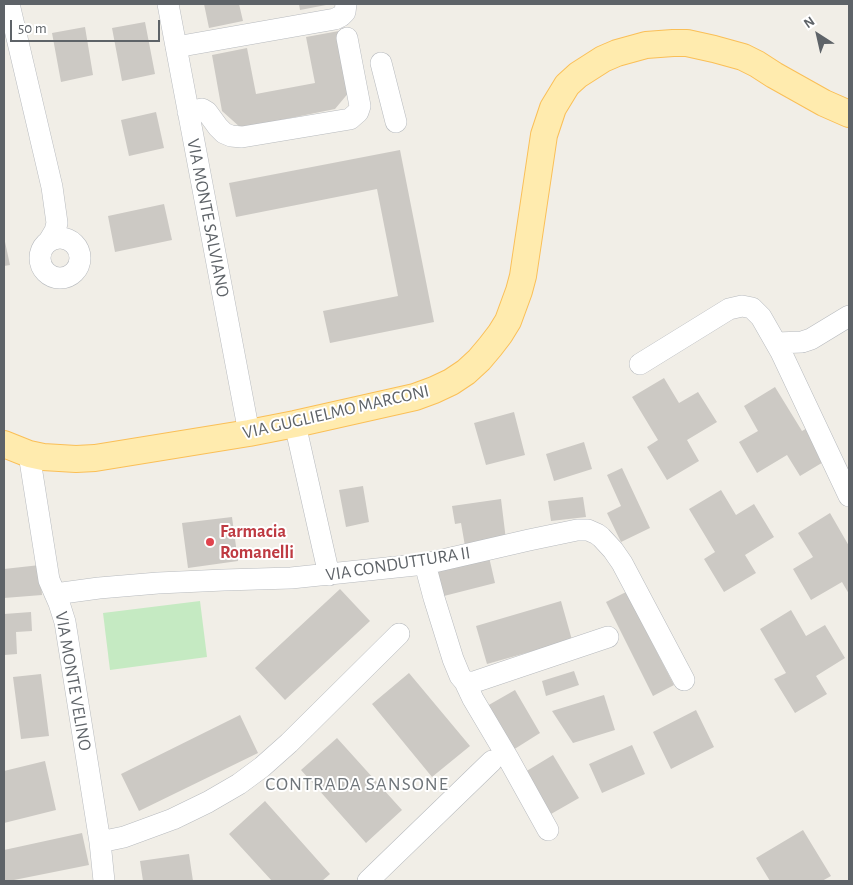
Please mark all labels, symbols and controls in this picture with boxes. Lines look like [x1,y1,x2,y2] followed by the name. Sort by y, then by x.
[12,10,162,42] scale bar
[793,10,843,60] north arrow
[801,14,817,31] text: N
[18,21,47,36] text: 50 m
[182,137,234,299] street label: VIA MONTE SALVIANO
[241,380,431,444] street label: VIA GUGLIELMO MARCONI
[220,521,294,564] place label: Farmacia Romanelli
[204,536,216,548] marker: Farmacia Romanelli
[324,542,472,586] street label: VIA CONDUTTURA II
[50,610,96,752] street label: VIA MONTE VELINO
[263,773,451,795] district label: CONTRADA SANSONE

